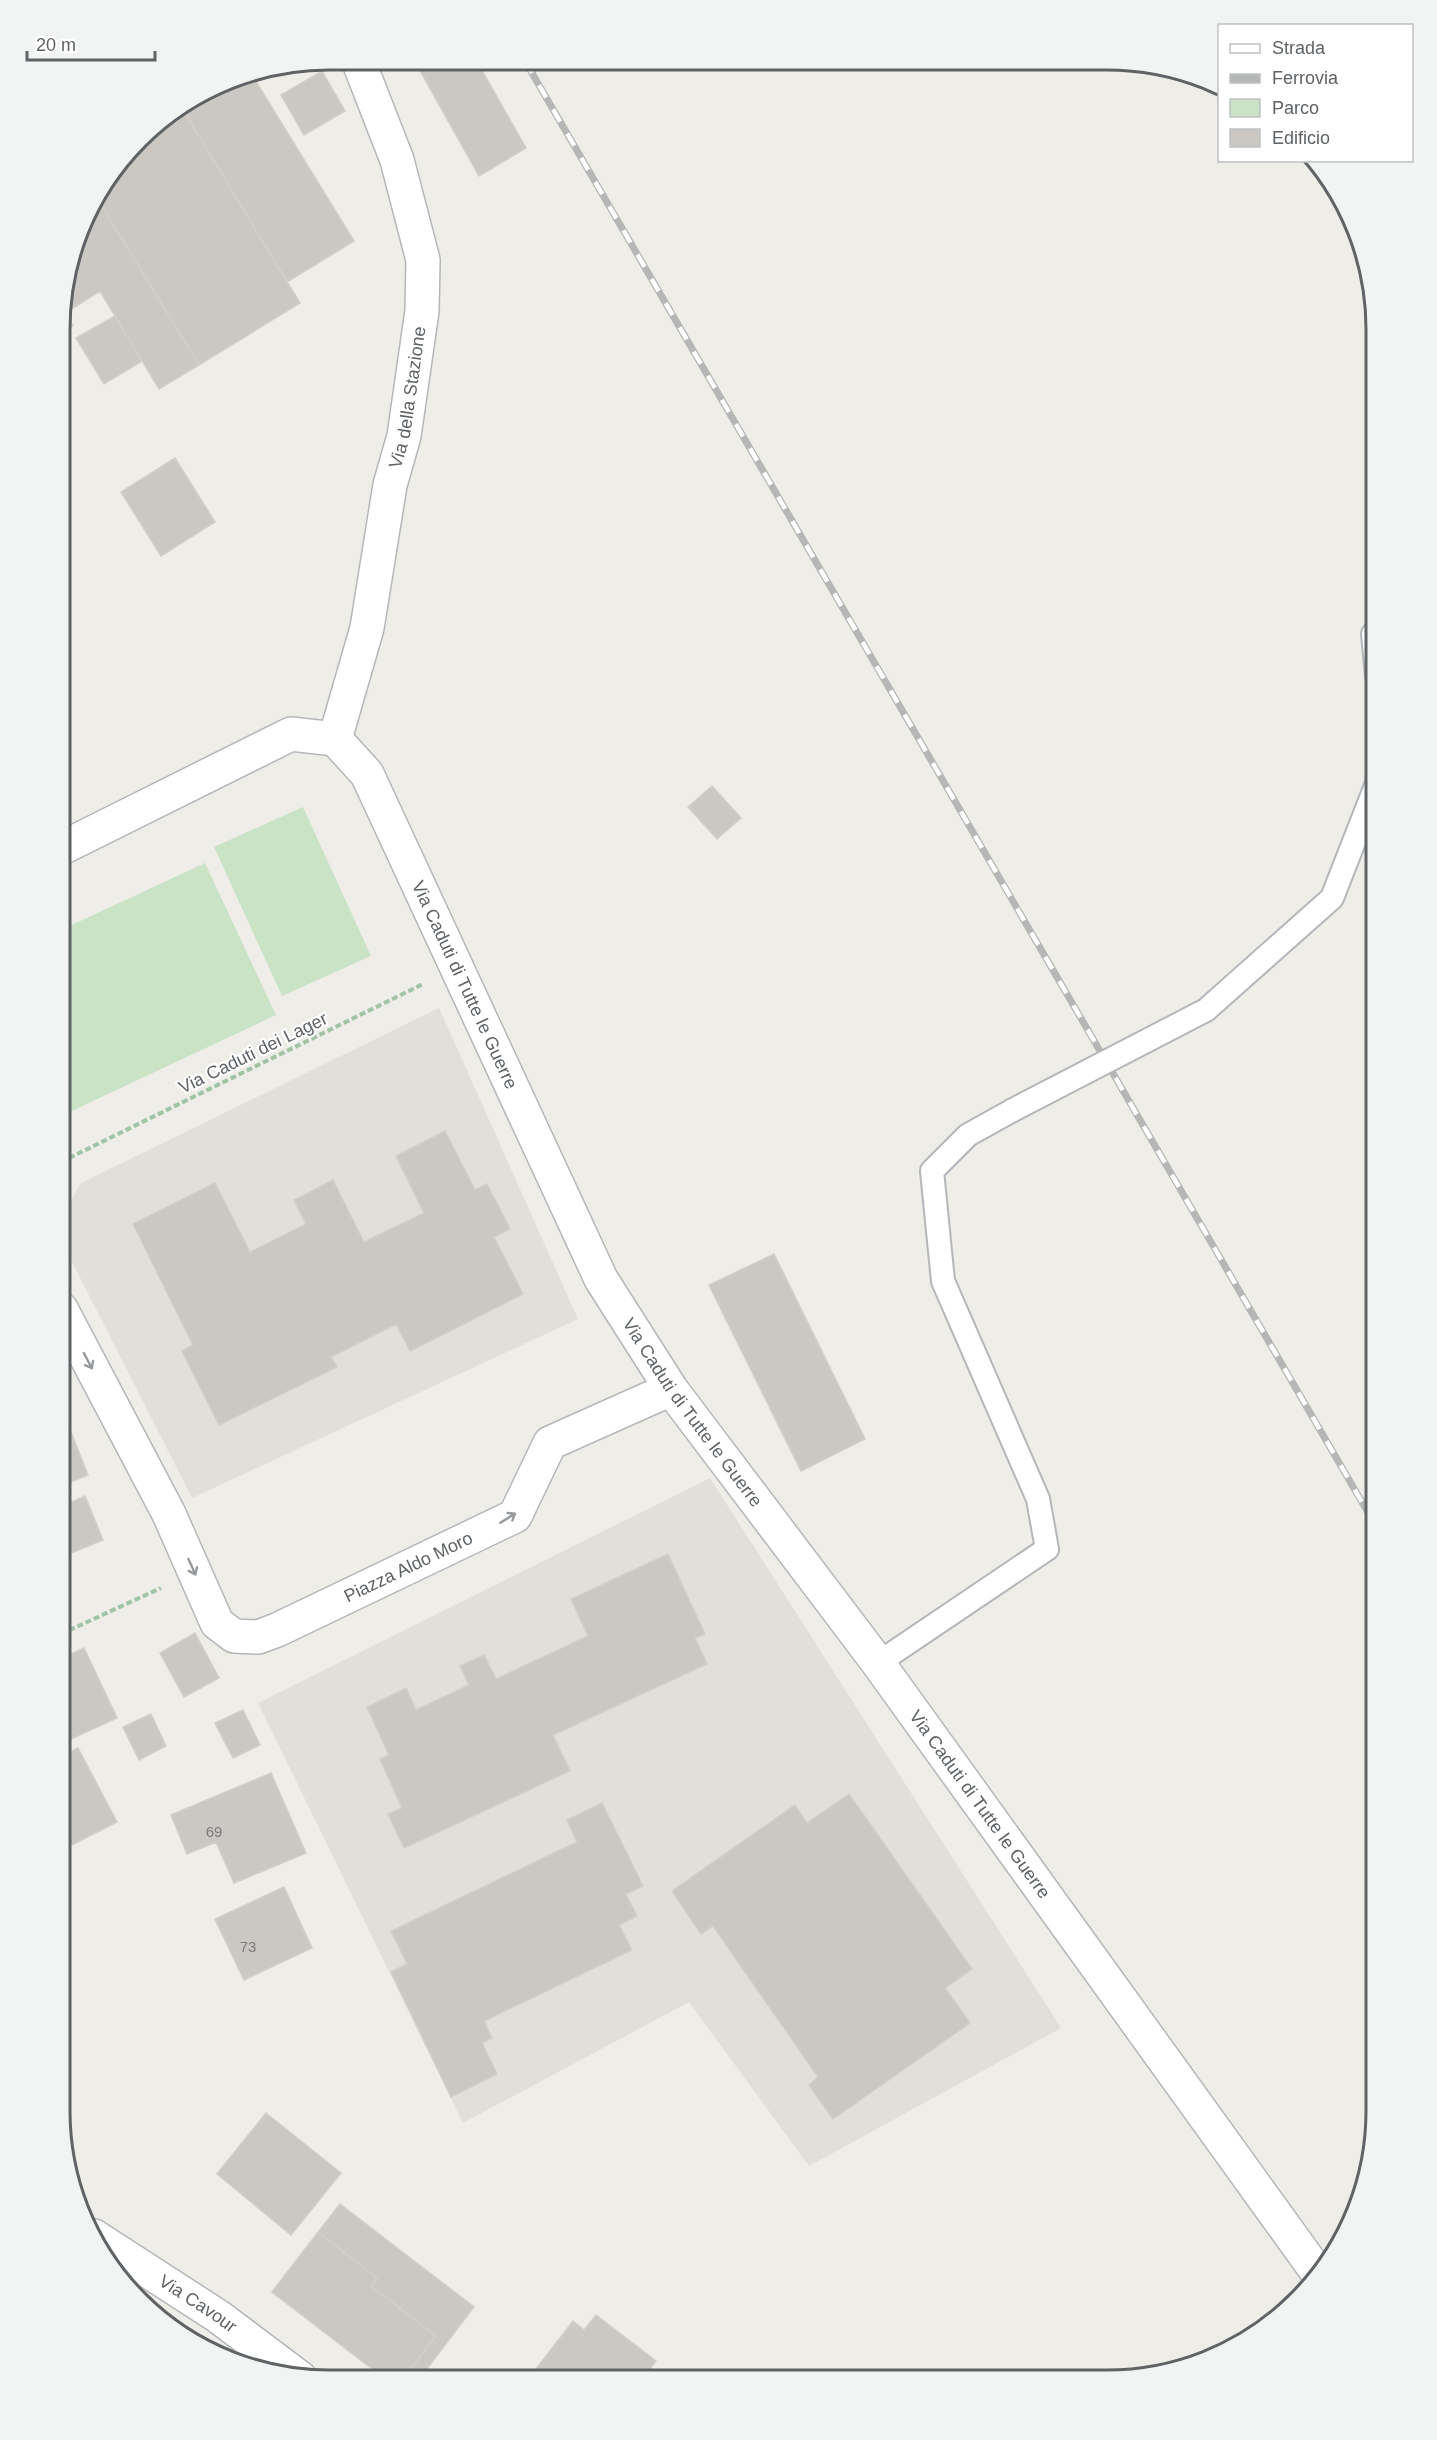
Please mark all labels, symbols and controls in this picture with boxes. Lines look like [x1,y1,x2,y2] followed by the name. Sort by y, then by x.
[27,24,154,62] scale bar
[1218,24,1413,162] legend
[36,35,76,55] text: 20 m
[1272,38,1326,58] text: Strada
[1272,68,1339,88] text: Ferrovia
[1272,98,1319,118] text: Parco
[1272,128,1330,148] text: Edificio
[385,325,430,471] street label: Via della Stazione
[408,878,522,1092] street label: Via Caduti di Tutte le Guerre
[175,1008,331,1098] street label: Via Caduti dei Lager
[619,1314,766,1511] street label: Via Caduti di Tutte le Guerre
[83,1351,94,1369] one-way arrow
[499,1512,516,1524] one-way arrow
[341,1528,476,1606] street label: Piazza Aldo Moro
[187,1557,198,1576] one-way arrow
[905,1706,1054,1902] street label: Via Caduti di Tutte le Guerre
[206,1823,222,1840] house number: 69
[240,1938,256,1955] house number: 73
[155,2271,241,2337] street label: Via Cavour

